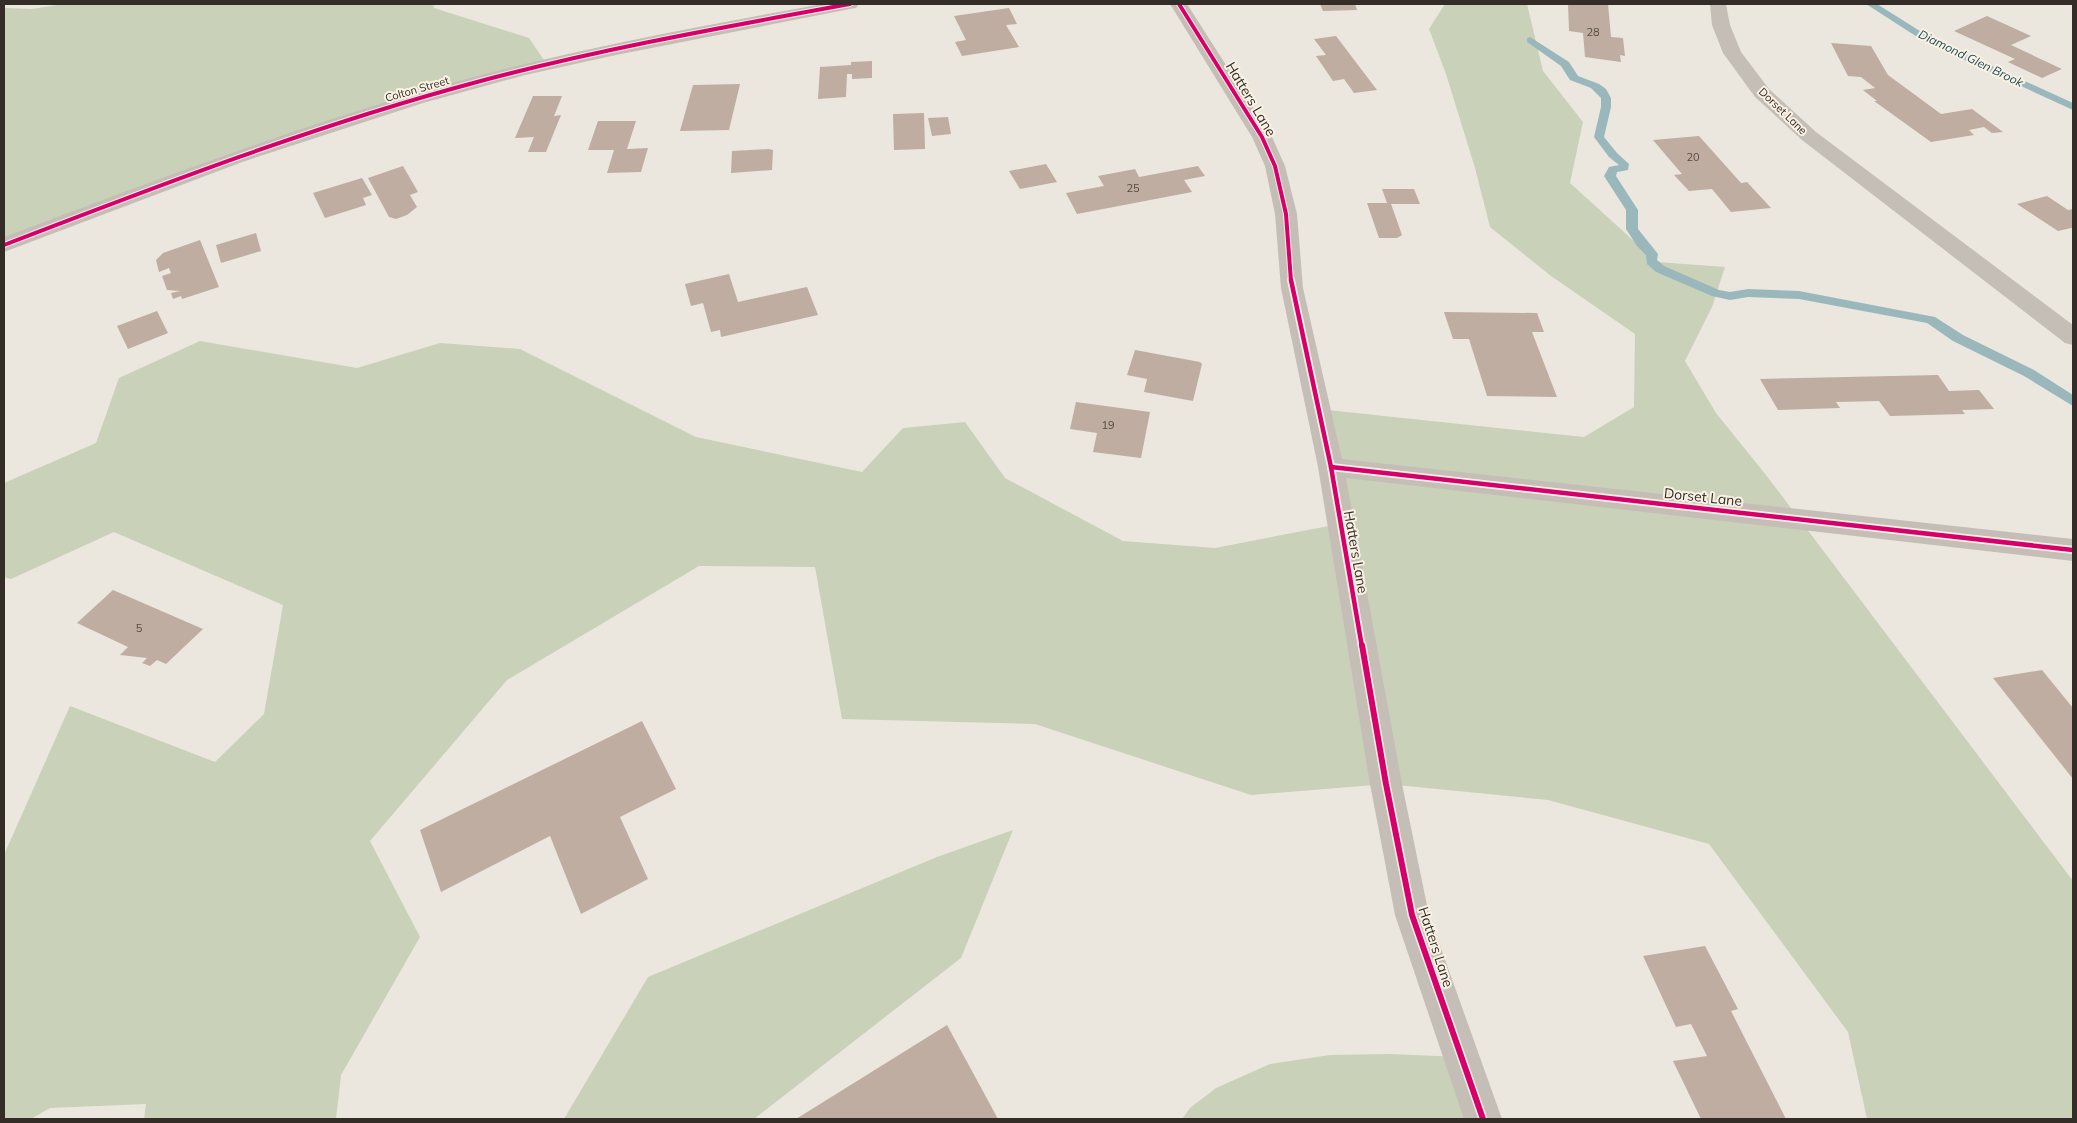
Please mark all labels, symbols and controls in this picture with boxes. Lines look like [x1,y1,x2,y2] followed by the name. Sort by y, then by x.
[1586,25,1600,39] house number: 28
[1916,26,2026,90] water label: Diamond Glen Brook
[1222,58,1280,140] street label: Hatters Lane
[383,73,451,105] street label: Colton Street
[1756,85,1810,137] street label: Dorset Lane
[1686,150,1700,164] house number: 20
[1126,181,1140,195] house number: 25
[1101,418,1115,432] house number: 19
[1663,484,1743,510] street label: Dorset Lane
[1340,509,1372,595] street label: Hatters Lane
[136,621,143,635] house number: 5
[1415,904,1457,990] street label: Hatters Lane

